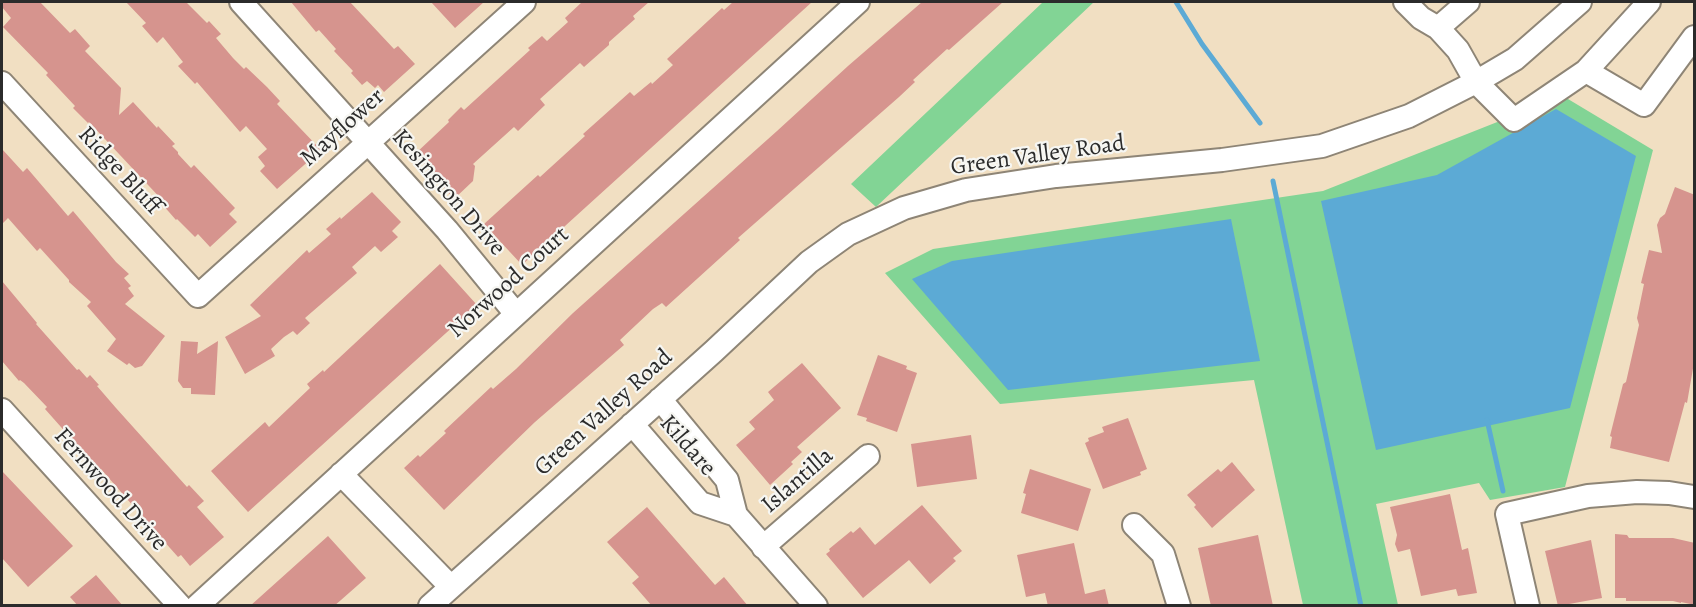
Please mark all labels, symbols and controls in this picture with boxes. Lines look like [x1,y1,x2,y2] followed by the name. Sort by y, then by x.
[295,83,391,173] street label: Mayflower
[71,121,167,221] street label: Ridge Bluff
[385,124,511,262] street label: Kesington Drive
[949,130,1127,182] street label: Green Valley Road
[443,221,575,345] street label: Norwood Court
[529,344,679,482] street label: Green Valley Road
[653,410,721,482] street label: Kildare
[47,422,173,558] street label: Fernwood Drive
[756,442,840,520] street label: Islantilla

